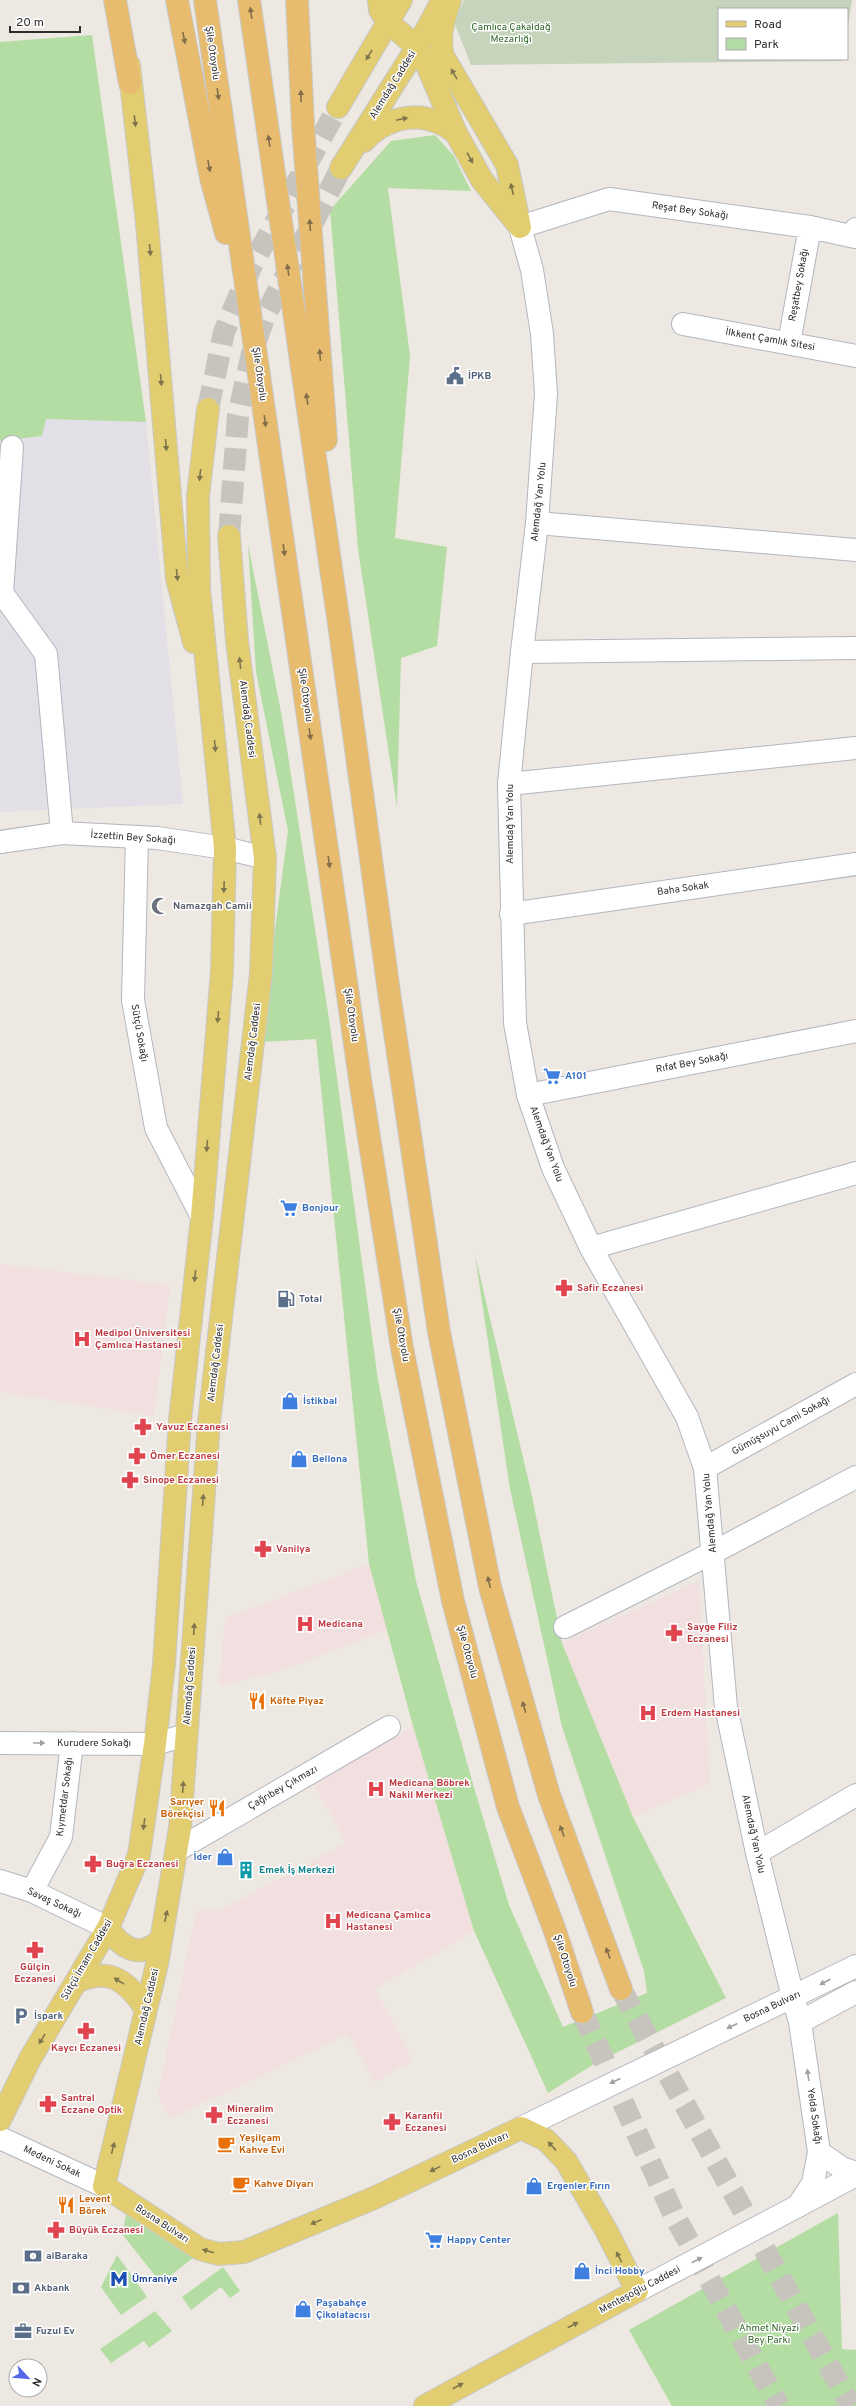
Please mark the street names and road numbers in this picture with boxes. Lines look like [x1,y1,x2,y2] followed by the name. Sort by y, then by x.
[202,25,222,81] street label: Şile Otoyolu
[367,48,419,122] street label: Alemdağ Caddesi
[651,199,729,223] street label: Reşat Bey Sokağı
[786,248,812,322] street label: Reşatbey Sokağı
[724,326,816,354] street label: İlkkent Çamlık Sitesi
[249,346,269,402] street label: Şile Otoyolu
[528,461,550,543] street label: Alemdağ Yan Yolu
[295,667,315,723] street label: Şile Otoyolu
[236,679,258,759] street label: Alemdağ Caddesi
[504,784,517,864] street label: Alemdağ Yan Yolu
[90,829,176,847] street label: İzzettin Bey Sokağı
[656,879,710,899] street label: Baha Sokak
[341,987,361,1043] street label: Şile Otoyolu
[242,1002,264,1082] street label: Alemdağ Caddesi
[128,1003,150,1063] street label: Sütçü Sokağı
[655,1050,729,1076] street label: Rıfat Bey Sokağı
[526,1104,566,1184] street label: Alemdağ Yan Yolu
[390,1307,412,1363] street label: Şile Otoyolu
[205,1323,227,1403] street label: Alemdağ Caddesi
[730,1394,832,1458] street label: Gümüşsuyu Cami Sokağı
[700,1473,720,1553] street label: Alemdağ Yan Yolu
[454,1624,480,1680] street label: Şile Otoyolu
[181,1647,199,1725] street label: Alemdağ Caddesi
[57,1737,131,1750] street label: Kurudere Sokağı
[54,1757,76,1837] street label: Kıymetdar Sokağı
[246,1763,320,1813] street label: Çağrıbey Çıkmazı
[738,1793,768,1875] street label: Alemdağ Yan Yolu
[25,1885,83,1921] street label: Savaş Sokağı
[59,1917,115,2003] street label: Sütçü İmam Caddesi
[550,1933,580,1989] street label: Şile Otoyolu
[132,1967,162,2047] street label: Alemdağ Caddesi
[741,1988,803,2026] street label: Bosna Bulvarı
[804,2087,824,2145] street label: Yelda Sokağı
[449,2129,511,2167] street label: Bosna Bulvarı
[21,2143,83,2181] street label: Medeni Sokak
[133,2202,191,2246] street label: Bosna Bulvarı
[597,2263,683,2317] street label: Menteşoğlu Caddesi

